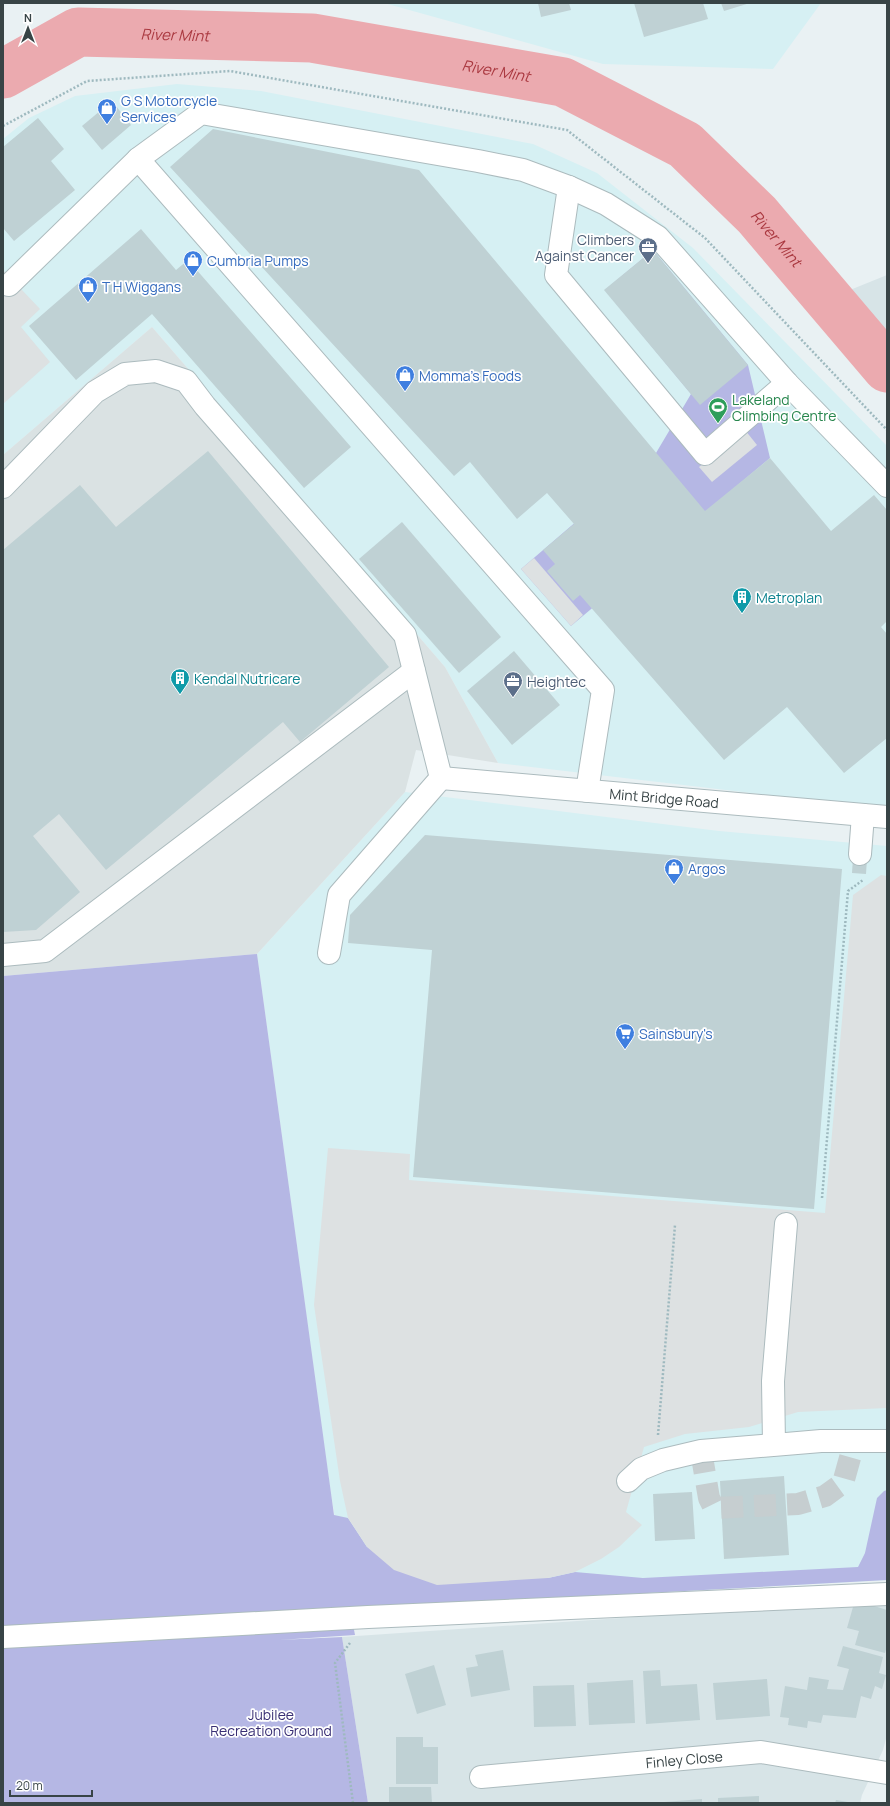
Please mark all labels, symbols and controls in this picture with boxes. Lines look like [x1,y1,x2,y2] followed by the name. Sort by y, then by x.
[8,8,48,48] north arrow
[24,10,32,25] text: N
[140,23,212,46] water label: River Mint
[461,54,534,87] water label: River Mint
[121,91,217,126] place label: G S Motorcycle Services
[96,97,118,125] shop icon: G S Motorcycle Services
[746,205,808,273] water label: River Mint
[535,230,634,265] place label: Climbers Against Cancer
[637,236,659,264] office icon: Climbers Against Cancer
[182,249,204,277] shop icon: Cumbria Pumps
[207,251,309,270] place label: Cumbria Pumps
[77,275,99,303] shop icon: T H Wiggans
[102,277,181,296] place label: T H Wiggans
[394,364,416,392] shop icon: Momma's Foods
[419,366,521,385] place label: Momma's Foods
[732,390,836,425] place label: Lakeland Climbing Centre
[707,396,729,424] sports icon: Lakeland Climbing Centre
[731,586,753,614] building icon: Metroplan
[756,588,822,607] place label: Metroplan
[169,667,191,695] building icon: Kendal Nutricare
[194,669,301,688] place label: Kendal Nutricare
[502,670,524,698] office icon: Heightec
[527,672,586,691] place label: Heightec
[609,783,720,812] street label: Mint Bridge Road
[663,857,685,885] shop icon: Argos
[688,859,726,878] place label: Argos
[614,1022,636,1050] supermarket icon: Sainsbury's
[639,1024,713,1043] place label: Sainsbury's
[210,1705,332,1740] park label: Jubilee Recreation Ground
[645,1746,724,1772] street label: Finley Close
[10,1772,92,1798] scale bar
[16,1777,43,1794] text: 20 m

